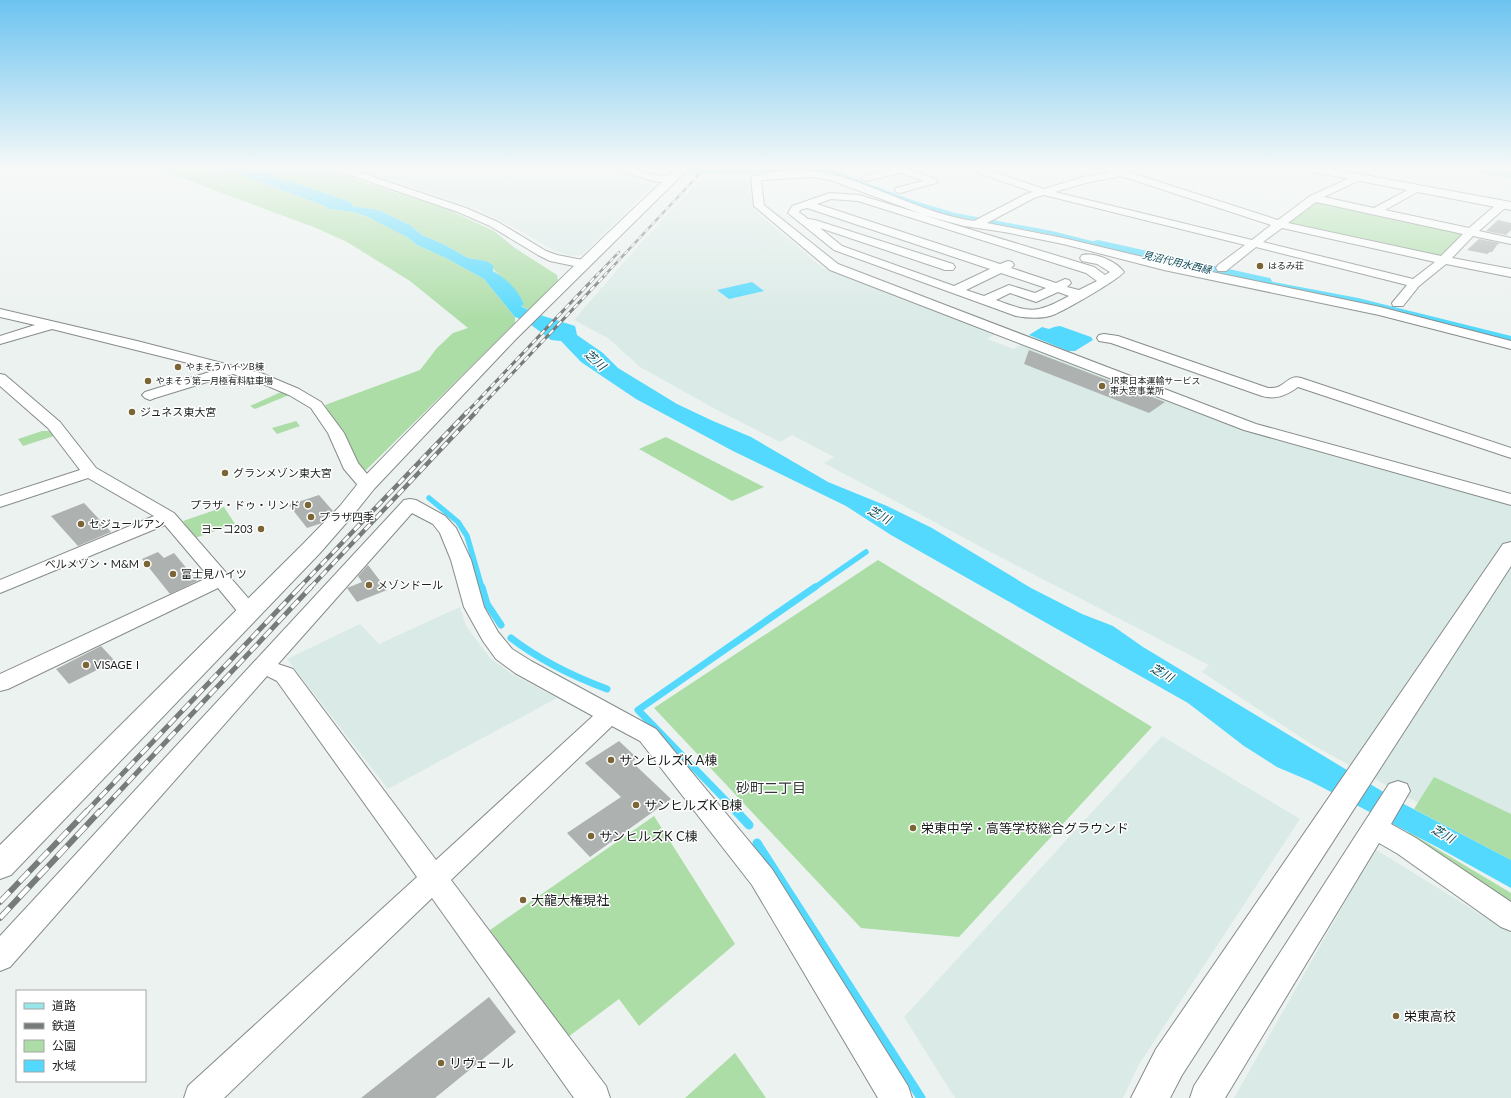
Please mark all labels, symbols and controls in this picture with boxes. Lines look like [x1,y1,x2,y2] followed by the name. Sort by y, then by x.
[1142,248,1213,276] water label: 見沼代用水西縁
[1268,260,1304,271] place label: はるみ荘
[1255,261,1265,271] marker: はるみ荘
[581,346,611,375] water label: 芝川
[186,361,265,372] place label: やまそうハイツB棟
[173,362,183,372] marker: やまそうハイツB棟
[156,375,273,386] place label: やまそう第一月極有料駐車場
[1110,375,1200,396] place label: JR東日本運輸サービス 東大宮事業所
[143,376,153,386] marker: やまそう第一月極有料駐車場
[1097,381,1107,391] marker: JR東日本運輸サービス 東大宮事業所
[140,405,216,418] place label: ジュネス東大宮
[127,407,137,417] marker: ジュネス東大宮
[233,466,332,479] place label: グランメゾン東大宮
[220,468,230,478] marker: グランメゾン東大宮
[190,498,300,511] place label: プラザ・ドゥ・リンド
[303,500,313,510] marker: プラザ・ドゥ・リンド
[865,502,895,528] water label: 芝川
[319,510,374,523] place label: プラザ四季
[306,512,316,522] marker: プラザ四季
[89,517,165,530] place label: セジュールアン
[76,519,86,529] marker: セジュールアン
[201,522,253,535] place label: ヨーコ203
[256,524,266,534] marker: ヨーコ203
[45,557,139,570] place label: ベルメゾン・M&M
[142,559,152,569] marker: ベルメゾン・M&M
[181,567,247,580] place label: 富士見ハイツ
[168,569,178,579] marker: 富士見ハイツ
[377,578,443,591] place label: メゾンドール
[364,580,374,590] marker: メゾンドール
[94,658,143,671] place label: VISAGEⅠ
[81,660,91,670] marker: VISAGEⅠ
[1148,660,1178,686] water label: 芝川
[619,752,717,768] place label: サンヒルズK A棟
[606,755,616,765] marker: サンヒルズK A棟
[736,779,806,796] district label: 砂町二丁目
[644,797,742,813] place label: サンヒルズK B棟
[631,800,641,810] marker: サンヒルズK B棟
[921,820,1129,836] place label: 栄東中学・高等学校総合グラウンド
[1429,821,1459,847] water label: 芝川
[908,823,918,833] marker: 栄東中学・高等学校総合グラウンド
[599,828,698,844] place label: サンヒルズK C棟
[586,831,596,841] marker: サンヒルズK C棟
[531,892,609,908] place label: 大龍大権現社
[518,895,528,905] marker: 大龍大権現社
[16,990,146,1082] legend
[52,998,76,1013] text: 道路
[1404,1008,1456,1024] place label: 栄東高校
[1391,1011,1401,1021] marker: 栄東高校
[52,1018,76,1033] text: 鉄道
[52,1038,76,1053] text: 公園
[449,1055,514,1071] place label: リヴェール
[52,1058,76,1073] text: 水域
[436,1058,446,1068] marker: リヴェール

